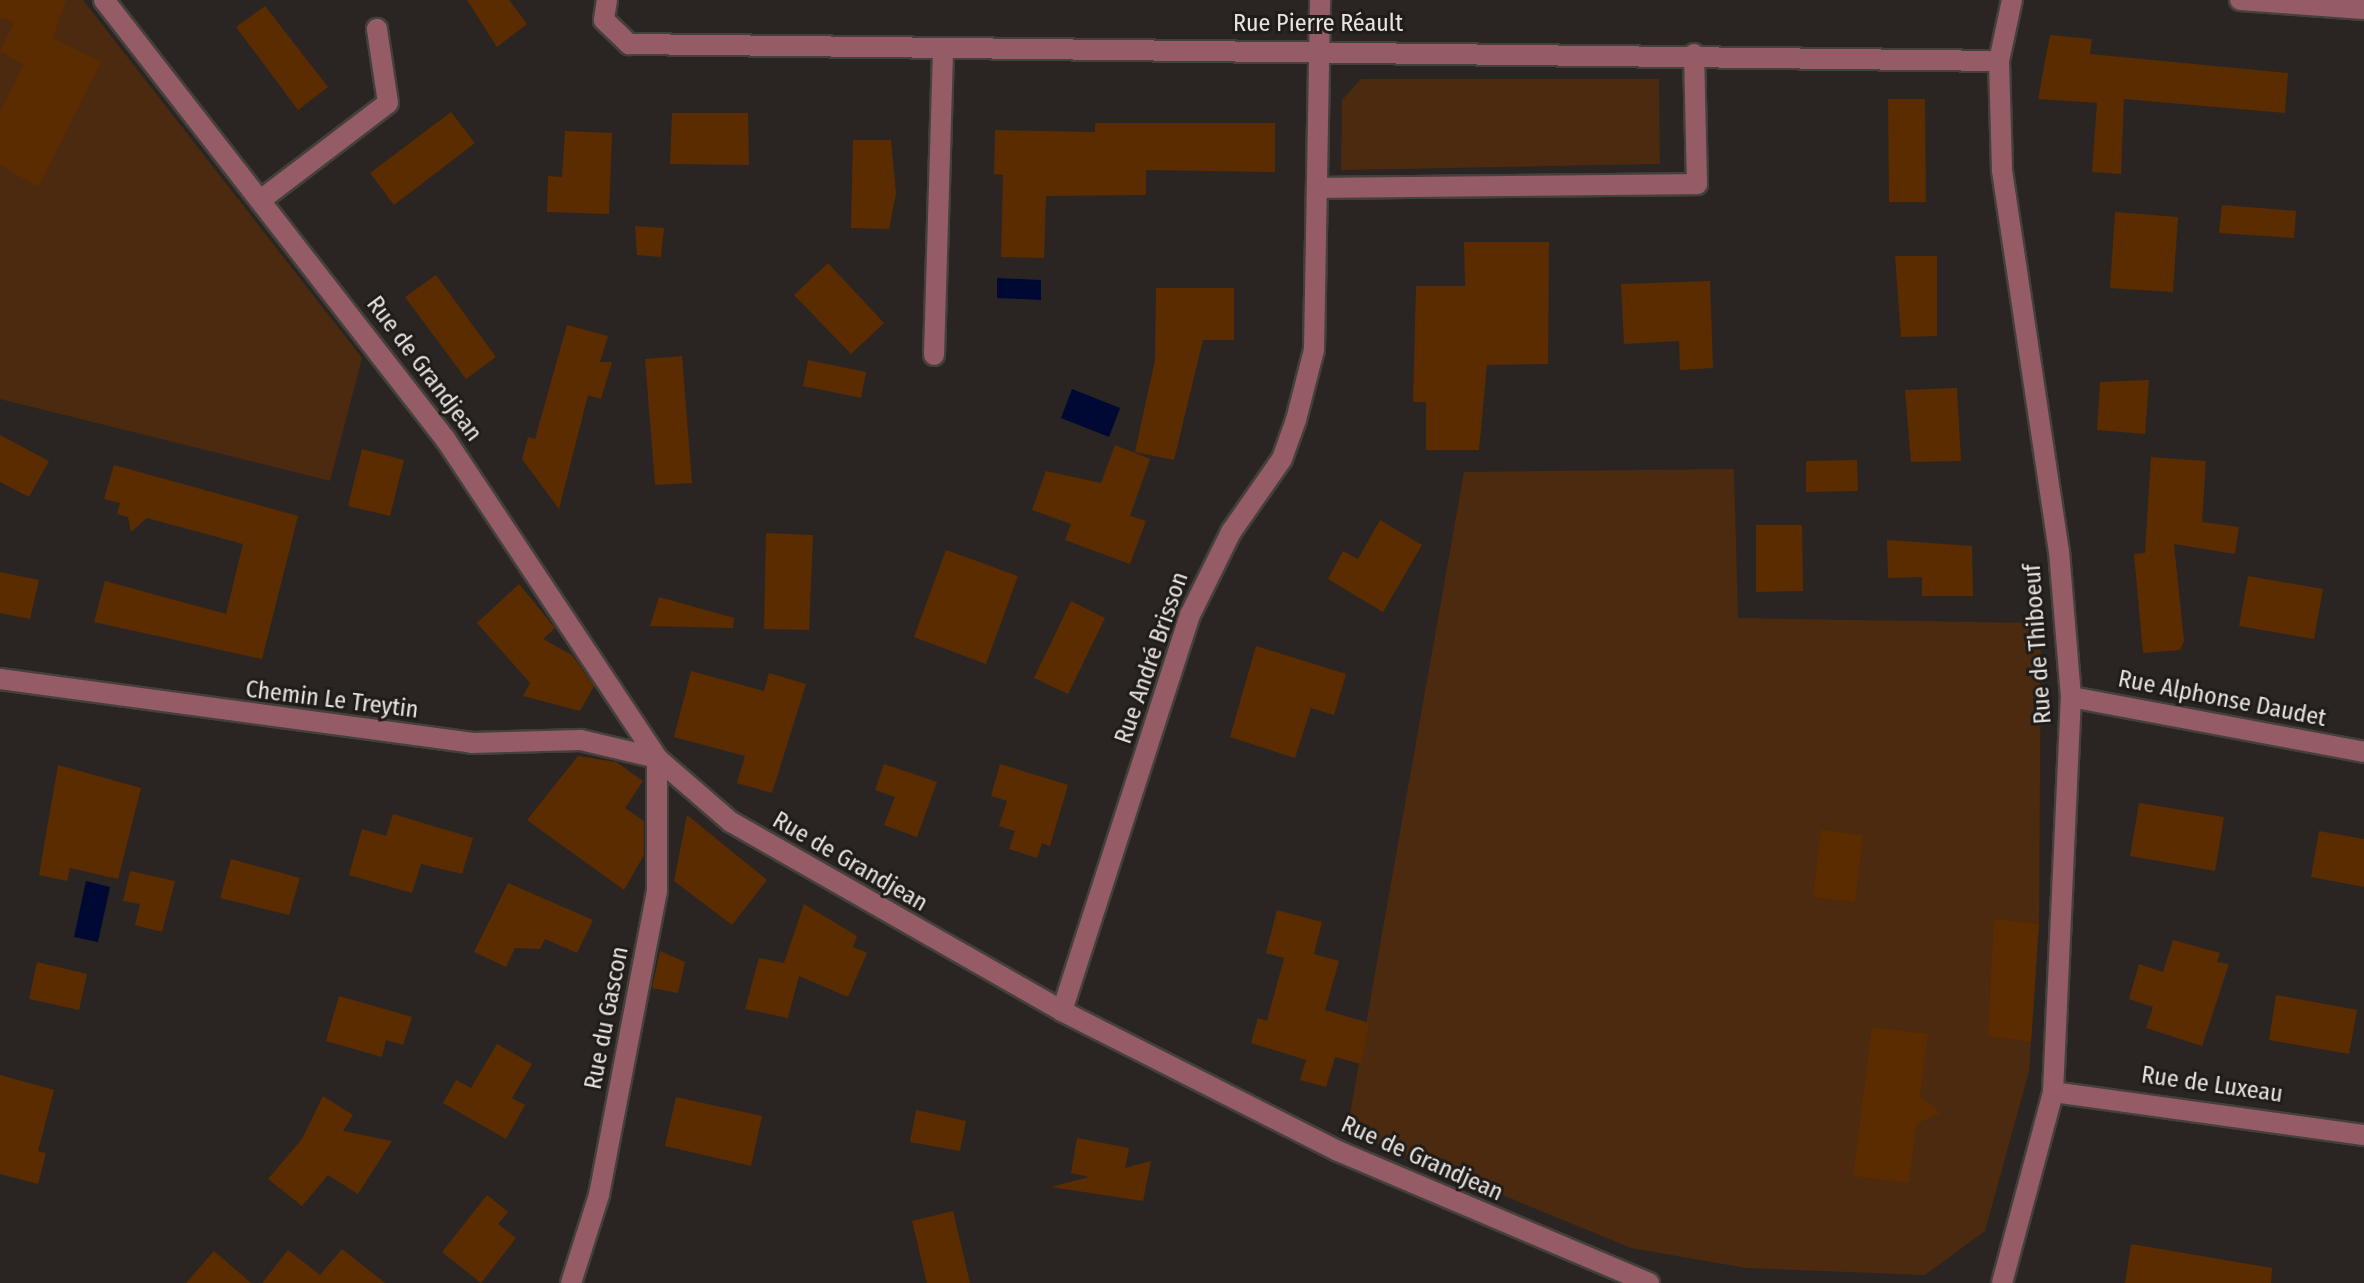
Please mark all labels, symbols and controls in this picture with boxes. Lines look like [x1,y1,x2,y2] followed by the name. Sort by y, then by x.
[1233,10,1403,38] street label: Rue Pierre Réault
[360,291,488,447] street label: Rue de Grandjean
[2018,563,2058,725] street label: Rue de Thiboeuf
[1109,568,1195,748] street label: Rue André Brisson
[2116,665,2328,733] street label: Rue Alphonse Daudet
[244,675,420,725] street label: Chemin Le Treytin
[767,806,933,918] street label: Rue de Grandjean
[579,944,635,1092] street label: Rue du Gascon
[2139,1061,2285,1109] street label: Rue de Luxeau
[1337,1110,1507,1208] street label: Rue de Grandjean

